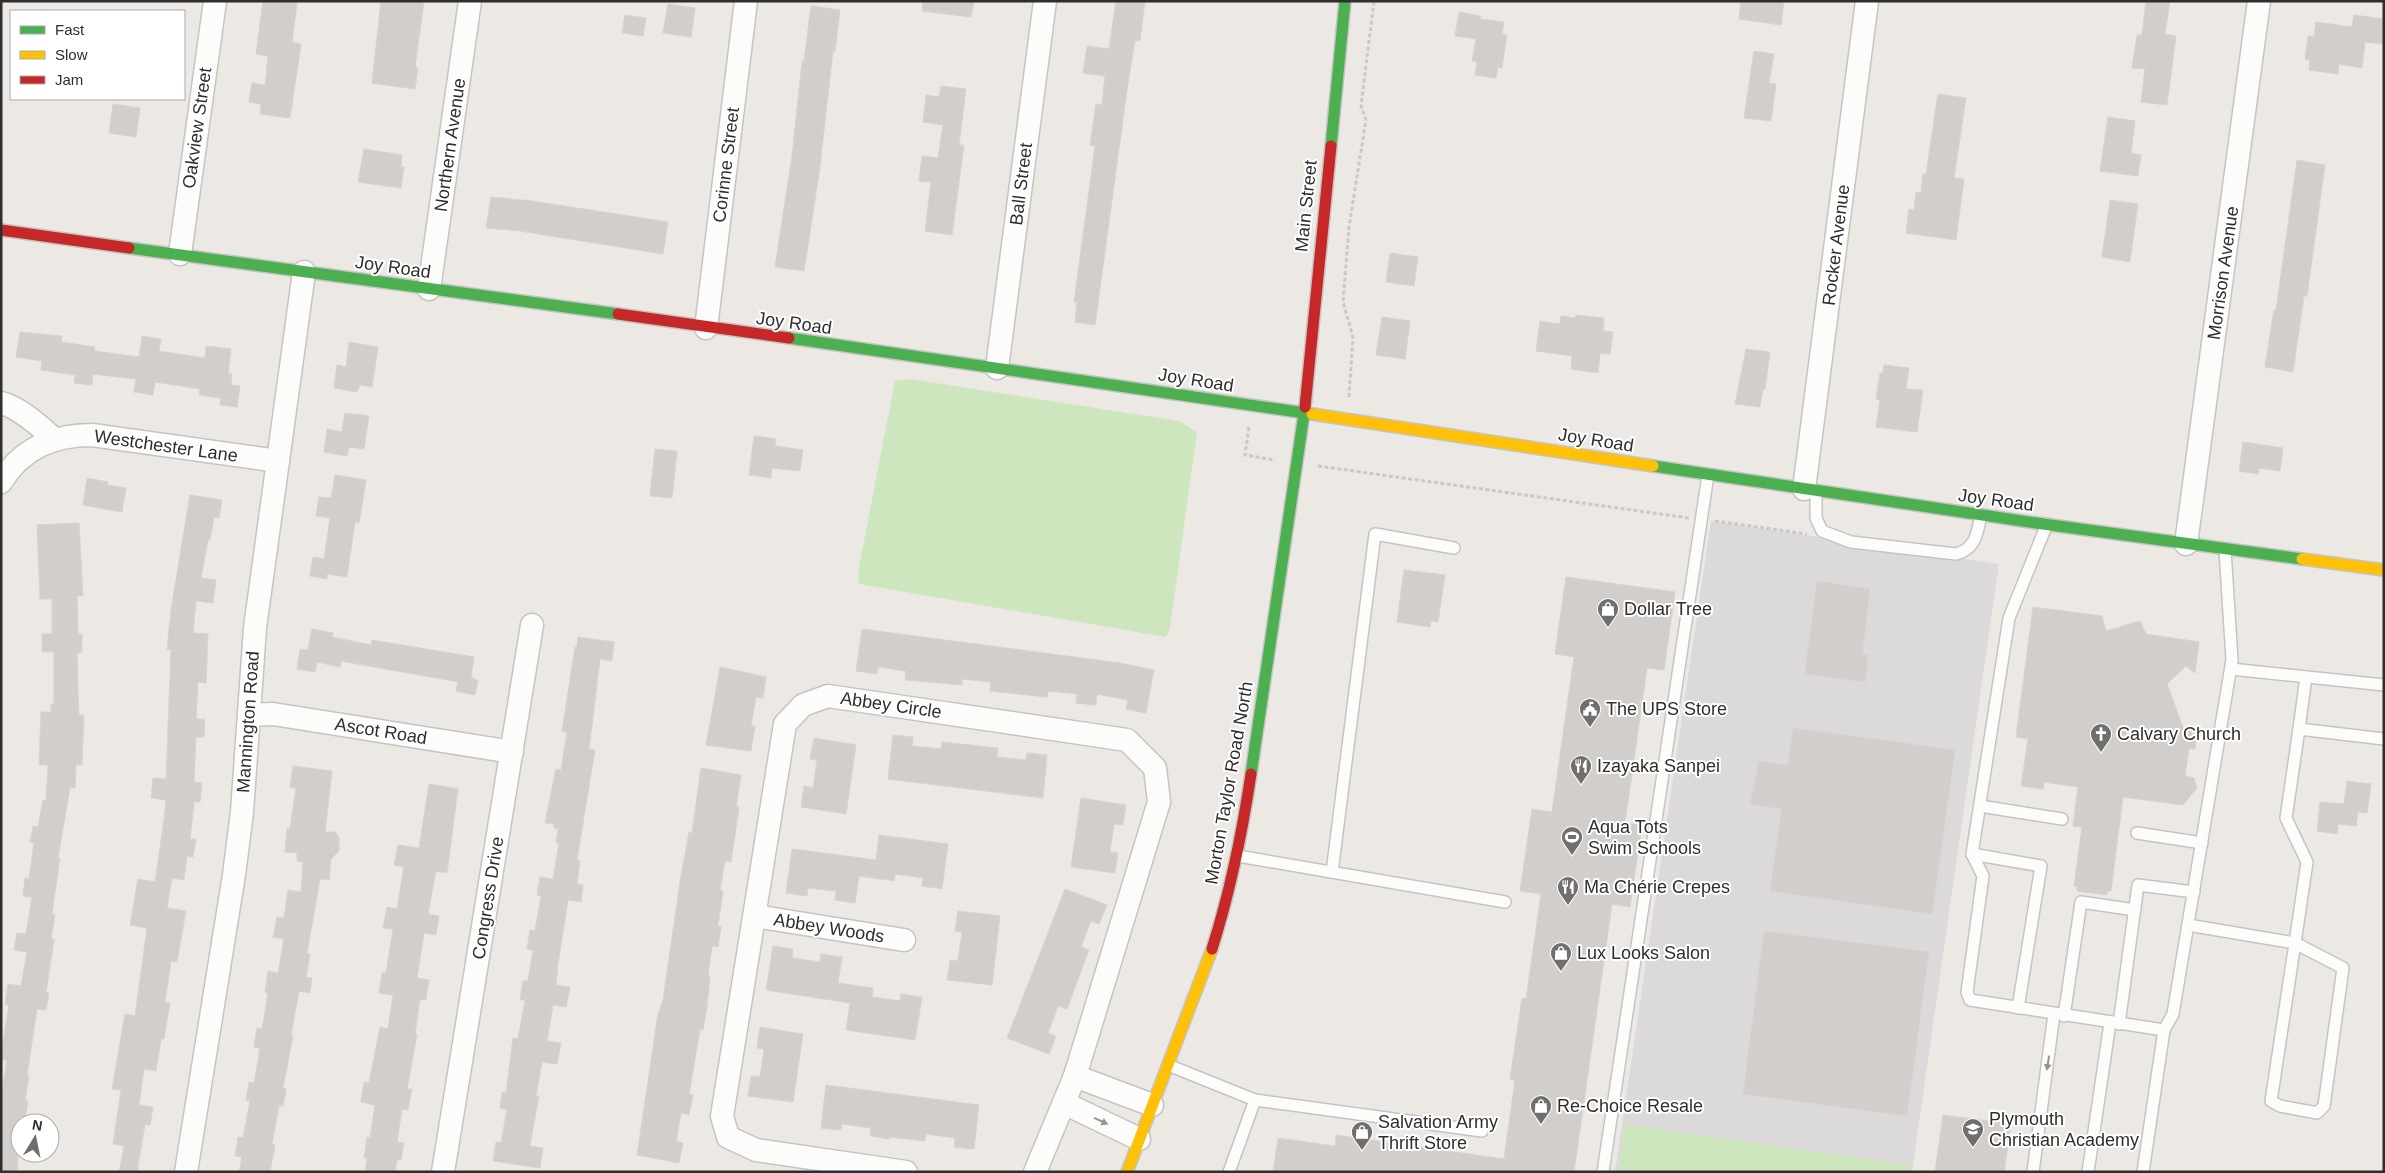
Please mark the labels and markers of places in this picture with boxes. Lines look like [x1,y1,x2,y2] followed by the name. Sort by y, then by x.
[1596,597,1620,628] shop icon: Dollar Tree
[1624,599,1712,619] place label: Dollar Tree
[1578,697,1602,728] public building icon: The UPS Store
[1606,699,1727,719] place label: The UPS Store
[2089,722,2113,753] church icon: Calvary Church
[2117,724,2241,744] place label: Calvary Church
[1569,754,1593,785] restaurant icon: Izayaka Sanpei
[1597,756,1720,776] place label: Izayaka Sanpei
[1588,817,1701,858] place label: Aqua Tots Swim Schools
[1560,825,1584,856] sports icon: Aqua Tots Swim Schools
[1556,875,1580,906] restaurant icon: Ma Chérie Crepes
[1584,877,1730,897] place label: Ma Chérie Crepes
[1549,941,1573,972] shop icon: Lux Looks Salon
[1577,943,1710,963] place label: Lux Looks Salon
[1529,1094,1553,1125] shop icon: Re-Choice Resale
[1557,1096,1703,1116] place label: Re-Choice Resale
[1989,1109,2139,1150] place label: Plymouth Christian Academy
[1378,1112,1498,1153] place label: Salvation Army Thrift Store
[1961,1117,1985,1148] school or university icon: Plymouth Christian Academy
[1350,1120,1374,1151] shop icon: Salvation Army Thrift Store

